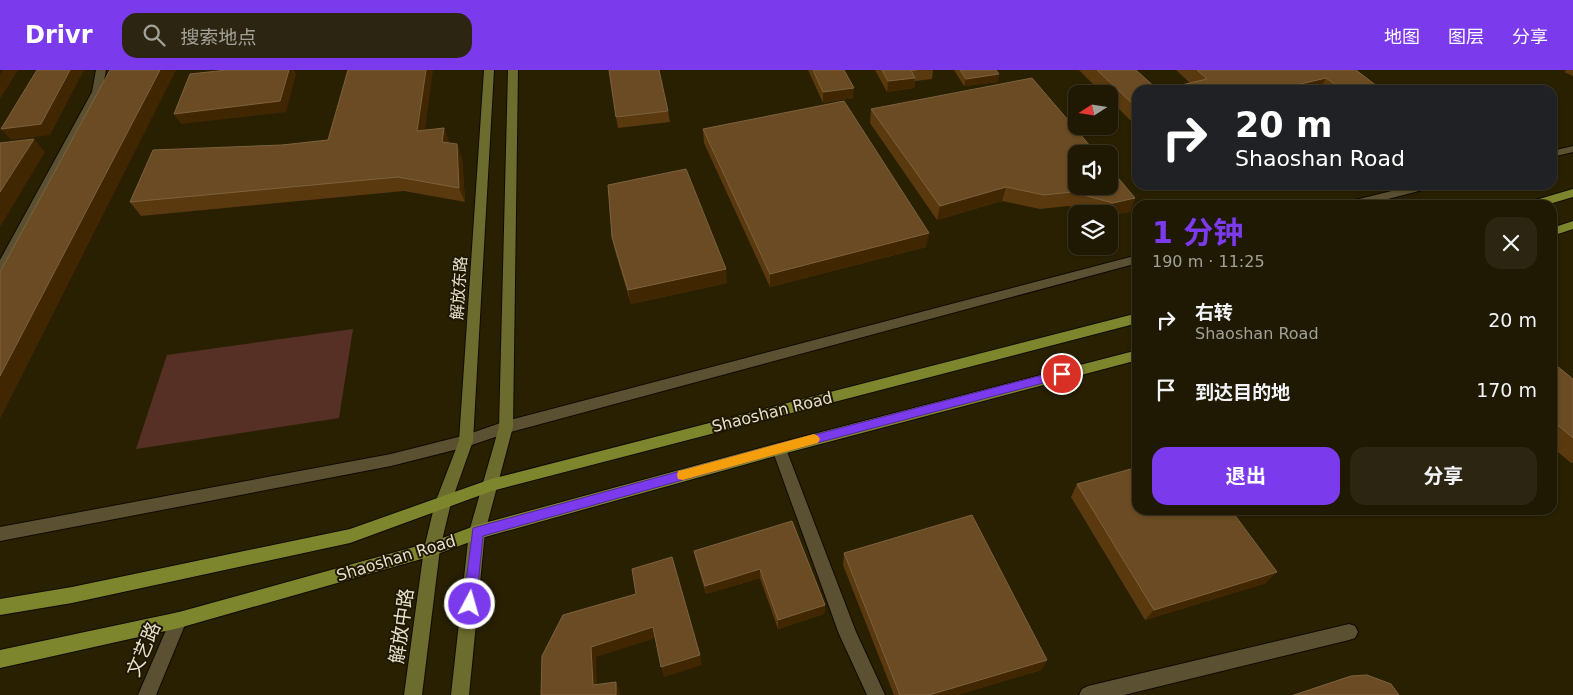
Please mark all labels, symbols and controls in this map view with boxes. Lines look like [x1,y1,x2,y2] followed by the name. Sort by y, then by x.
[122,13,472,58] search box
[25,21,92,49] text: Drivr
[140,21,168,49] icon: search
[180,26,256,48] text: 搜索地点
[1384,26,1420,47] text: 地图
[1448,26,1484,47] text: 图层
[1512,26,1548,47] text: 分享
[1068,85,1118,135] north arrow
[1068,85,1118,255] map controls
[1152,105,1217,170] icon: right
[1235,105,1332,145] text: 20 m
[1068,145,1118,195] button: sound
[1235,146,1405,171] text: Shaoshan Road
[1068,205,1118,255] button: layers
[1152,215,1243,250] text: 1 分钟
[1485,217,1537,269] button: close
[1152,252,1265,271] text: 190 m · 11:25
[447,255,471,321] street label: 解放东路
[1195,301,1233,323] text: 右转
[1152,306,1180,334] icon: right
[1488,309,1537,331] text: 20 m
[1195,324,1319,343] text: Shaoshan Road
[1041,353,1083,395] pin
[1048,360,1076,388] icon: arrive
[1152,376,1180,404] icon: arrive
[1476,379,1537,401] text: 170 m
[1195,381,1290,403] text: 到达目的地
[710,388,834,436] street label: Shaoshan Road
[1152,447,1340,505] button: 退出
[1350,447,1537,505] button: 分享
[334,531,458,585] street label: Shaoshan Road
[443,577,495,629] position arrow
[385,587,417,665] street label: 解放中路
[122,618,164,680] street label: 文艺路

